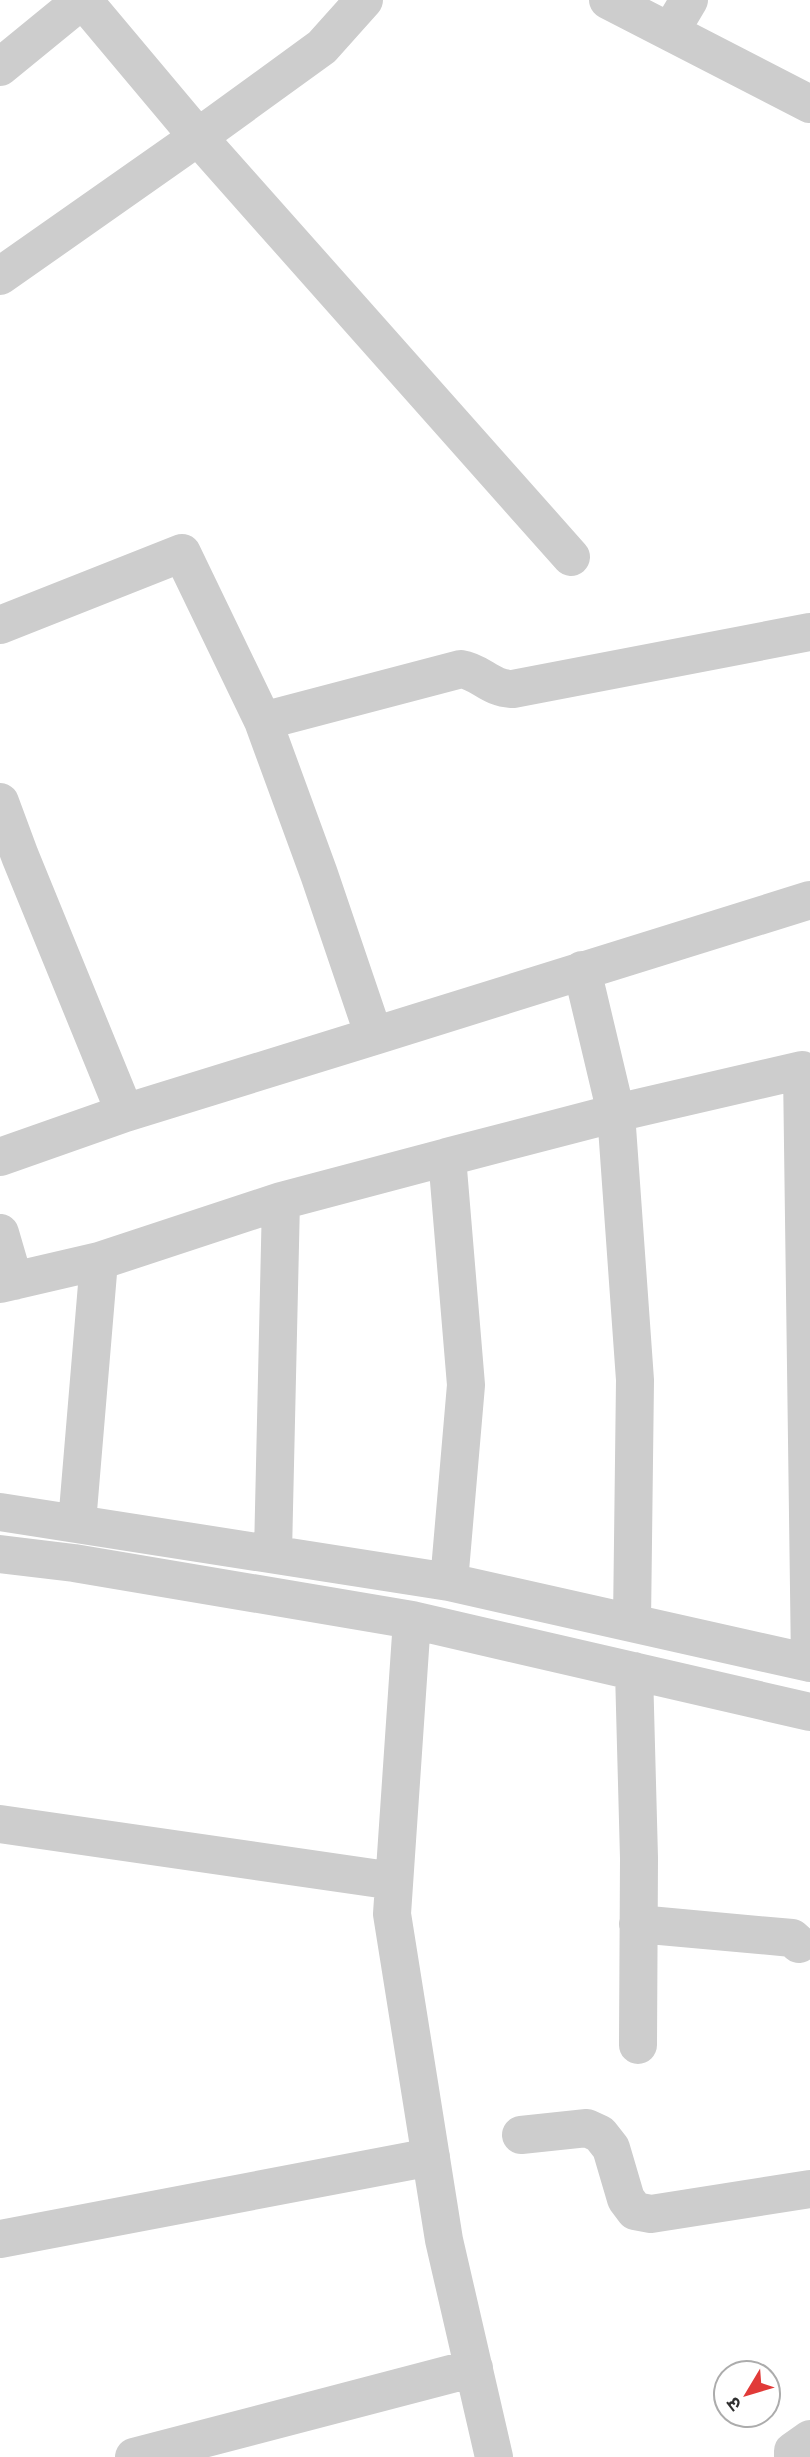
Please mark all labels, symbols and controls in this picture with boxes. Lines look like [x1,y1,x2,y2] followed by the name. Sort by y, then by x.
[712,2359,782,2429] north arrow
[720,2391,747,2416] text: उ

